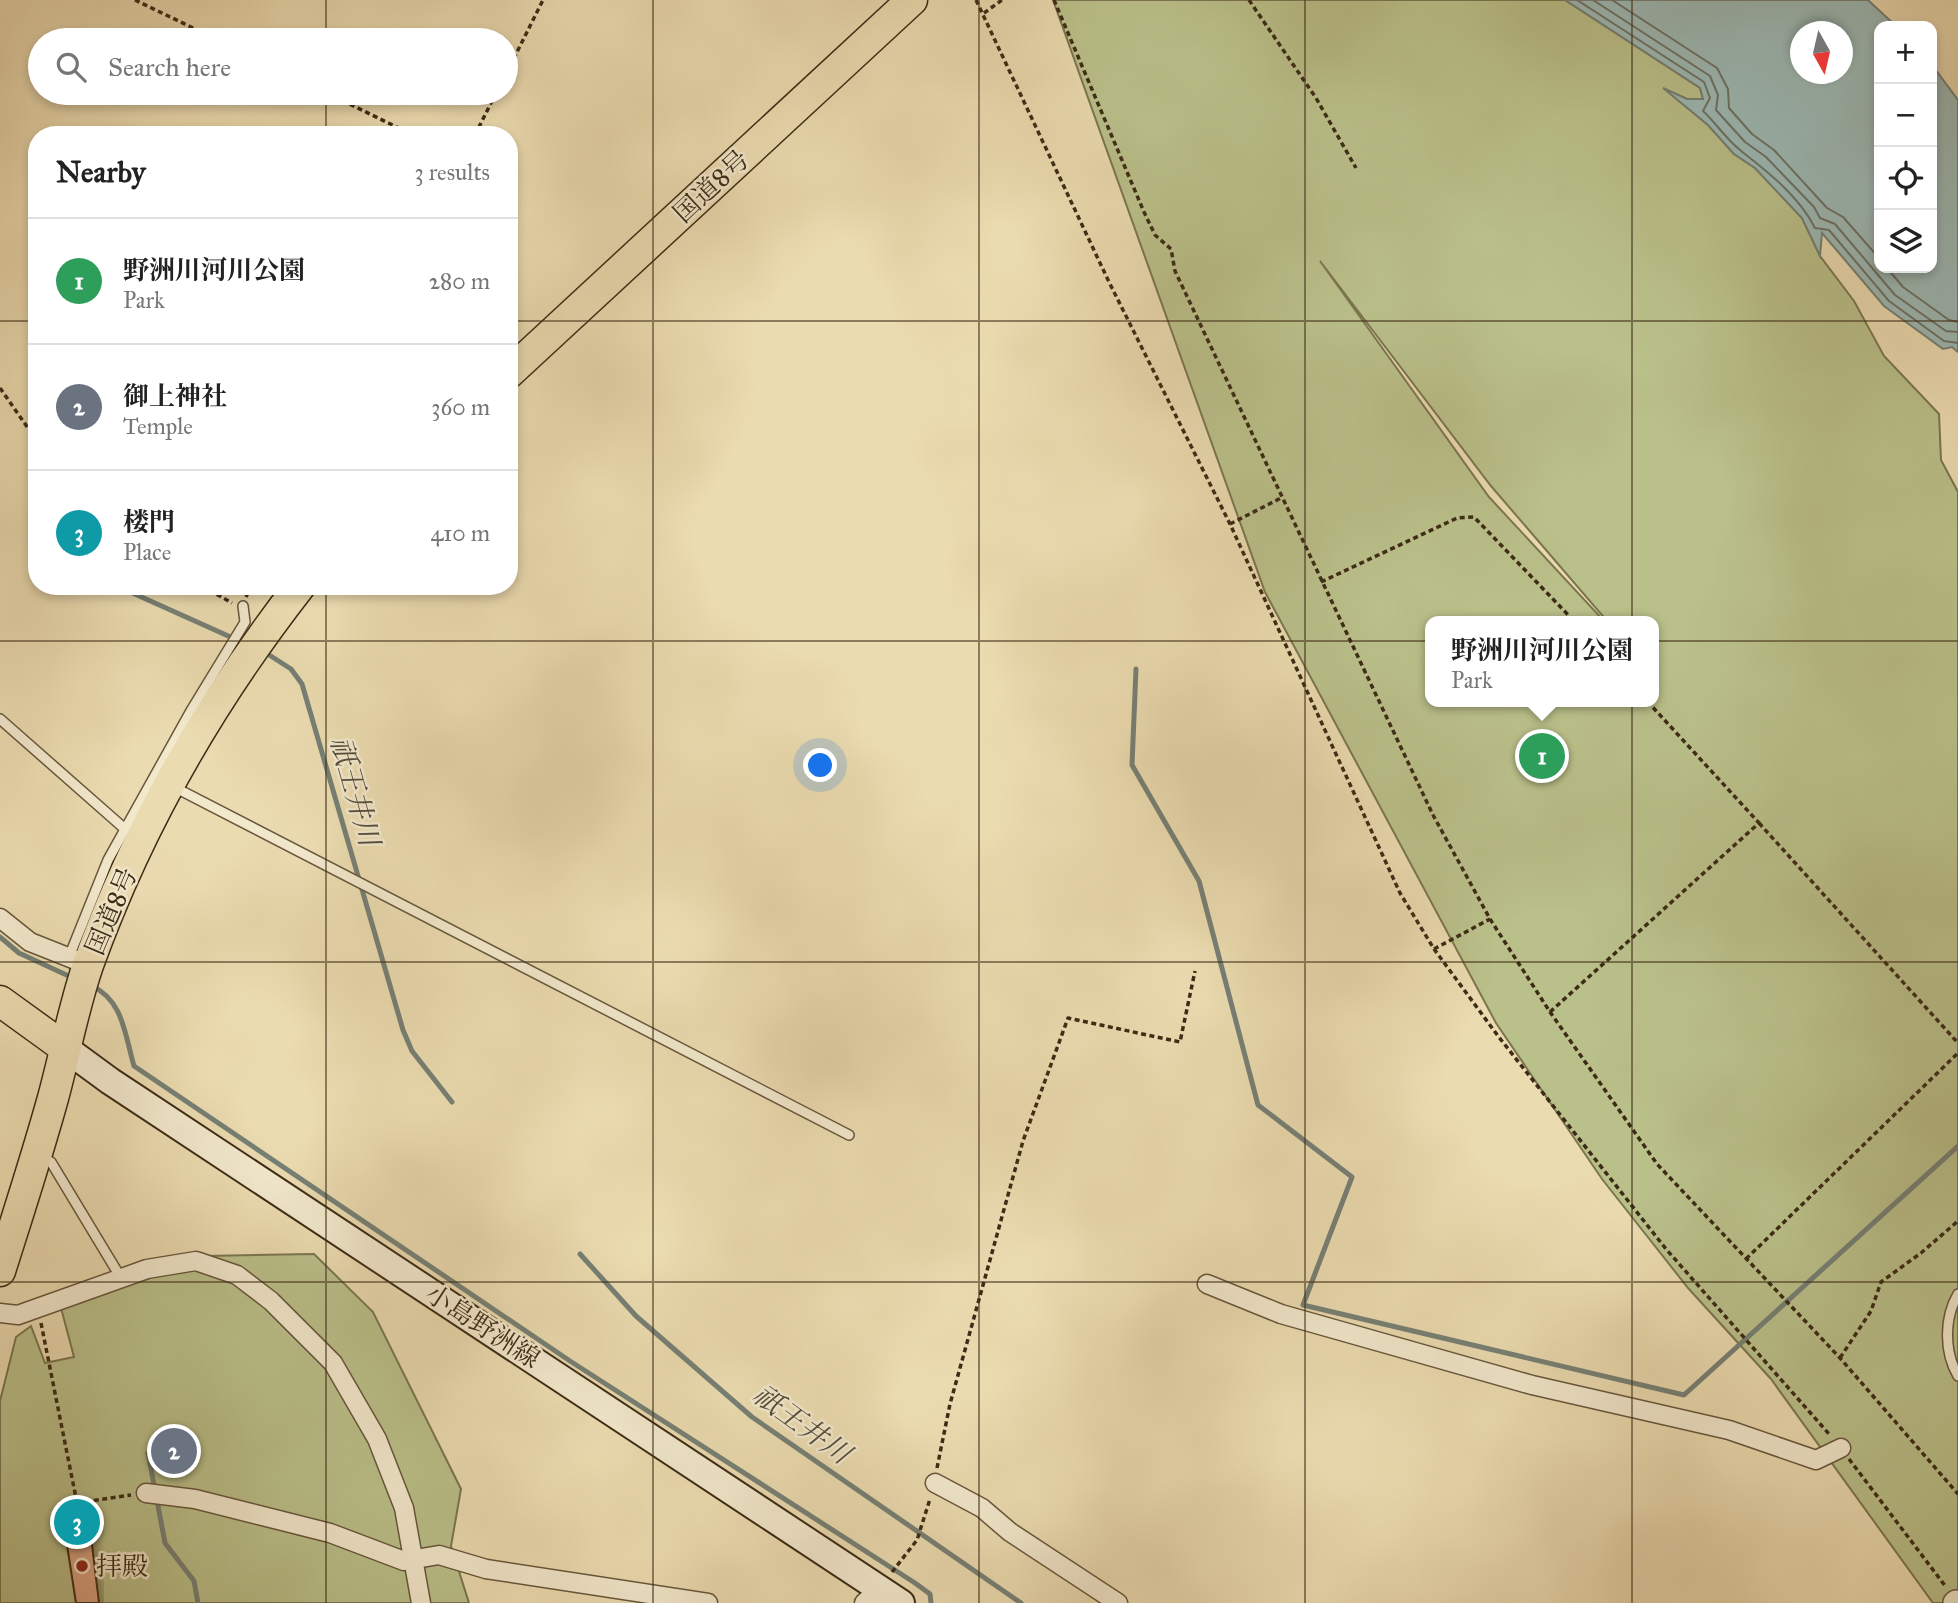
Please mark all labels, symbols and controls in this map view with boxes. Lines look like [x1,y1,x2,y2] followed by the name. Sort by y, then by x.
[1790,21,1853,84] north arrow
[1874,21,1937,273] map controls
[1874,21,1937,84] button: +
[28,28,518,105] search box
[52,48,90,86] icon: search
[108,51,231,83] text: Search here
[1874,84,1937,147] button: −
[667,143,755,229] street label: 国道8号
[1874,147,1937,210] button: locate
[56,154,146,190] text: Nearby
[414,158,490,186] text: 3 results
[1874,210,1937,273] button: layers
[123,254,305,286] text: 野洲川河川公園
[74,267,84,295] text: 1
[429,267,490,295] text: 280 m
[123,286,165,314] text: Park
[123,380,227,412] text: 御上神社
[73,393,85,421] text: 2
[431,393,490,421] text: 360 m
[123,412,193,440] text: Temple
[123,506,175,538] text: 楼門
[74,519,84,547] text: 3
[431,519,490,547] text: 410 m
[123,538,171,566] text: Place
[1425,616,1659,707] popup
[1451,634,1633,666] text: 野洲川河川公園
[1451,666,1493,694] text: Park
[1519,730,1565,782] pin: 1
[323,732,388,853] water label: 祇王井川
[803,748,837,782] your location
[78,862,144,960] street label: 国道8号
[420,1277,546,1375] street label: 小島野洲線
[746,1377,860,1473] water label: 祇王井川
[151,1425,197,1477] pin: 2
[54,1496,100,1548] pin: 3
[96,1550,148,1582] place label: 拝殿
[74,1558,90,1574] marker: 拝殿

